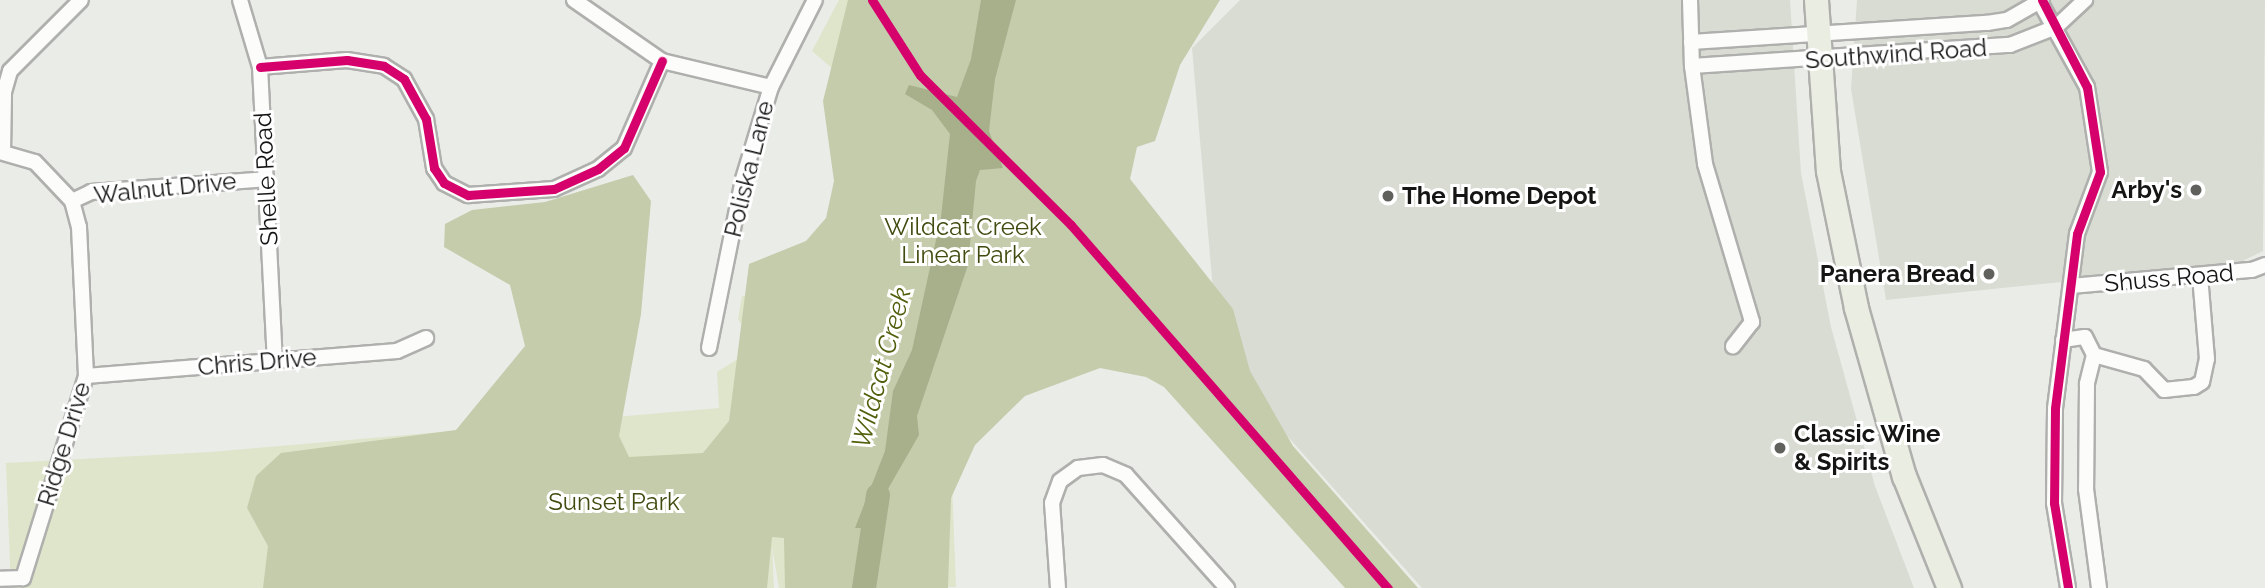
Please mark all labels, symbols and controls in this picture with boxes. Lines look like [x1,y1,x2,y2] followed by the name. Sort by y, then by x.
[1804,33,1988,75] street label: Southwind Road
[718,98,780,240] street label: Poliska Lane
[248,112,284,246] street label: Shelle Road
[92,166,238,210] street label: Walnut Drive
[2111,176,2182,204] place label: Arby's
[1402,182,1597,210] place label: The Home Depot
[2188,182,2204,198] marker: Arby's
[1380,188,1396,204] marker: The Home Depot
[884,213,1042,269] park label: Wildcat Creek Linear Park
[2103,258,2235,298] street label: Shuss Road
[1820,260,1975,288] place label: Panera Bread
[1981,266,1997,282] marker: Panera Bread
[846,284,918,452] water label: Wildcat Creek
[196,342,318,382] street label: Chris Drive
[32,379,96,509] street label: Ridge Drive
[1794,420,1941,476] place label: Classic Wine & Spirits
[1772,440,1788,456] marker: Classic Wine & Spirits
[548,488,680,516] park label: Sunset Park

